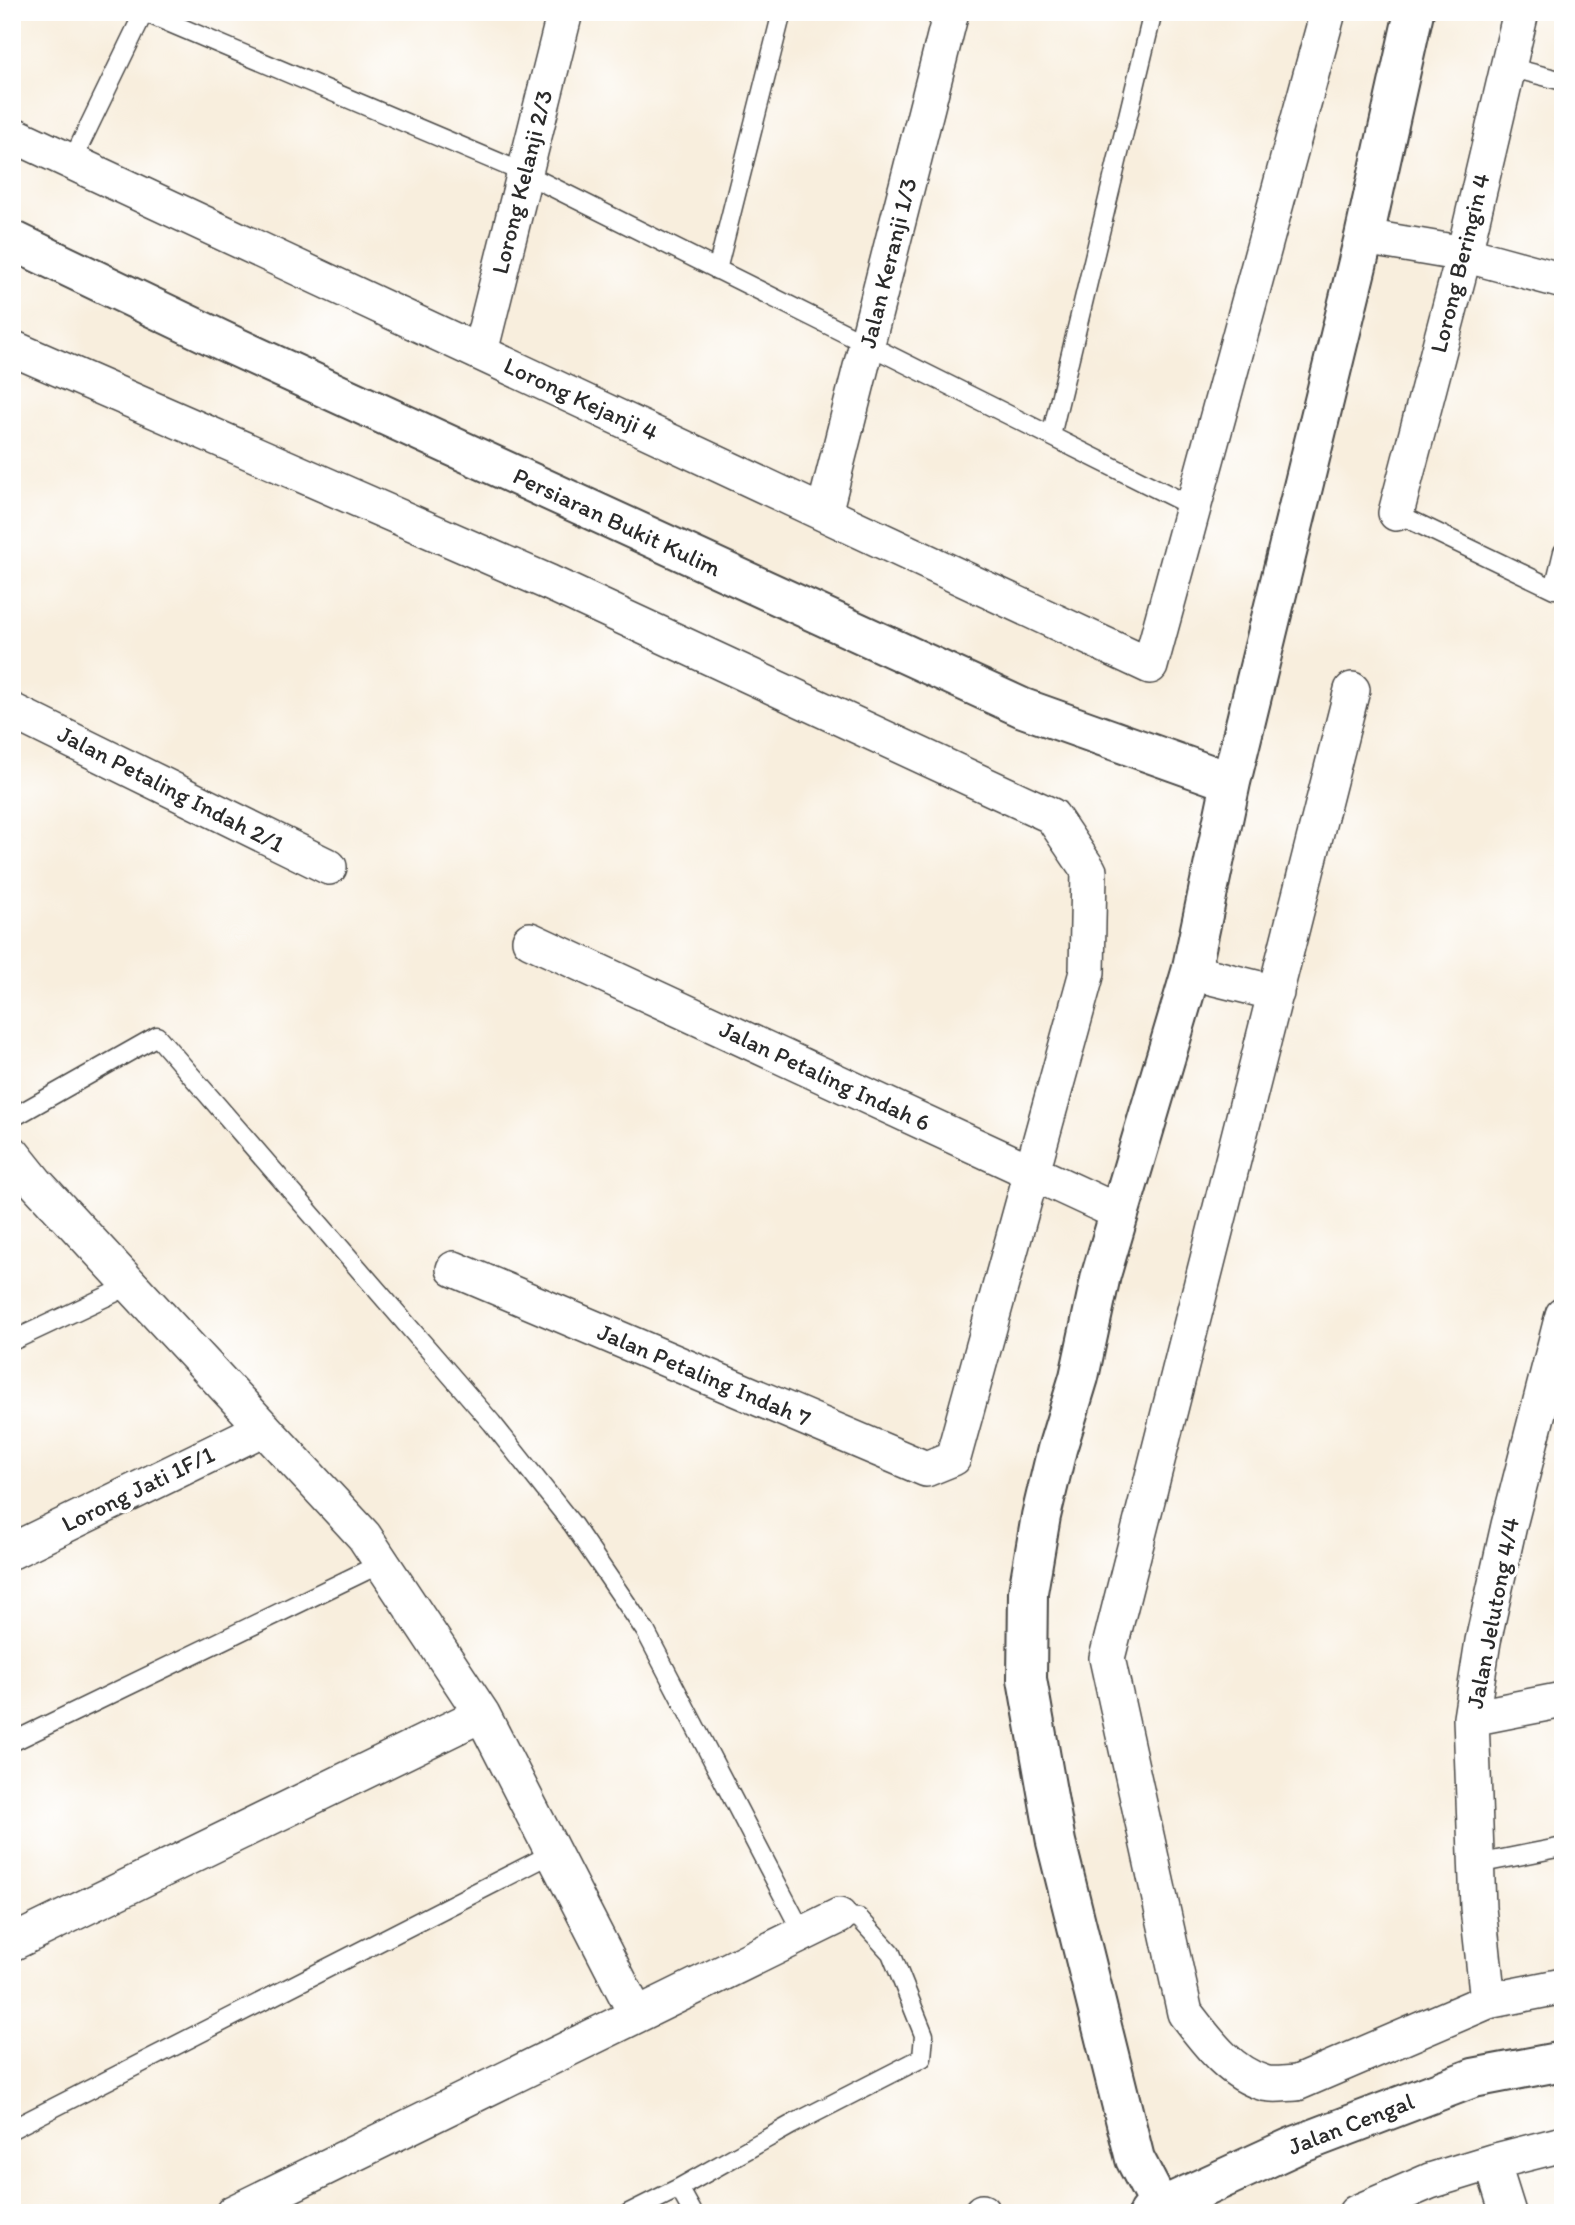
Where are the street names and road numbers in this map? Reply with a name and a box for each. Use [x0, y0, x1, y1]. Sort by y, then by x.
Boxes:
street label: Lorong Kelanji 2/3 [485, 87, 558, 277]
street label: Lorong Beringin 4 [1423, 170, 1496, 356]
street label: Jalan Keranji 1/3 [852, 175, 923, 351]
street label: Lorong Kejanji 4 [500, 350, 663, 447]
street label: Persiaran Bukit Kulim [509, 461, 726, 582]
street label: Jalan Petaling Indah 2/1 [53, 719, 289, 858]
street label: Jalan Petaling Indah 6 [715, 1014, 935, 1137]
street label: Jalan Petaling Indah 7 [593, 1317, 815, 1433]
street label: Lorong Jati 1F/1 [57, 1439, 219, 1538]
street label: Jalan Jelutong 4/4 [1460, 1515, 1525, 1711]
street label: Jalan Cengal [1284, 2086, 1418, 2161]

